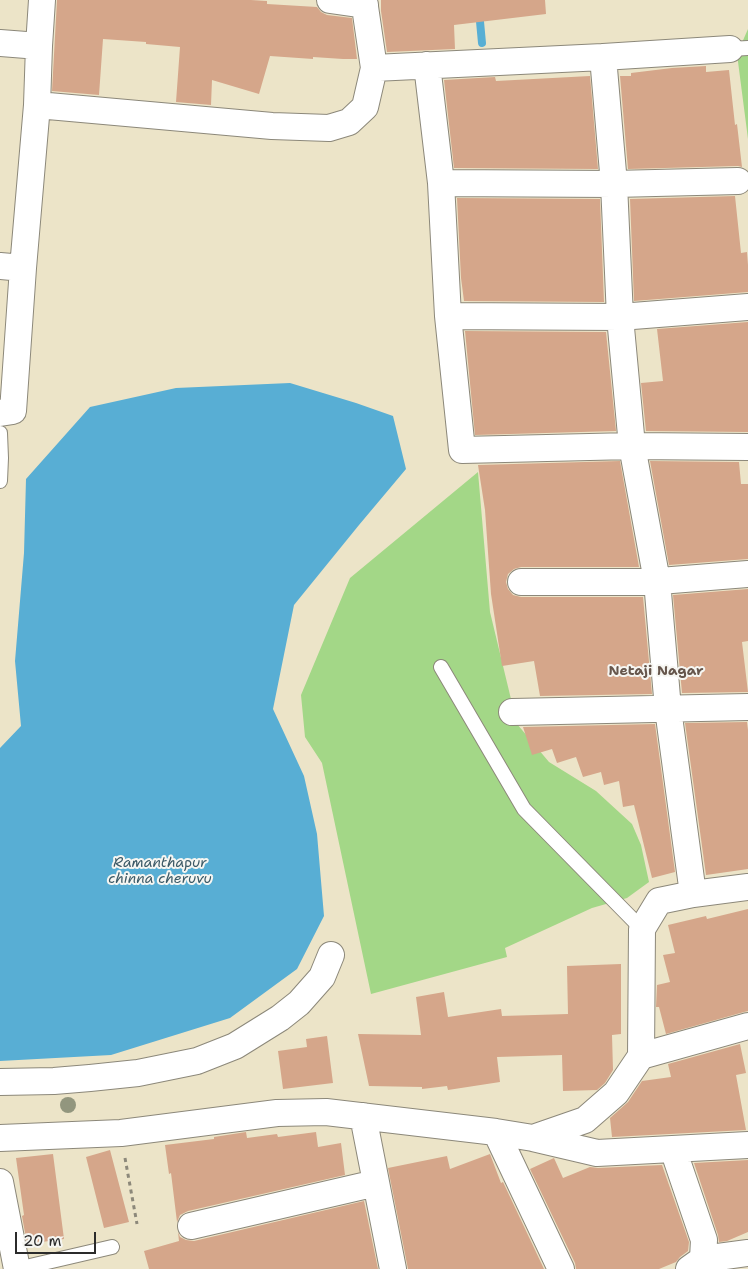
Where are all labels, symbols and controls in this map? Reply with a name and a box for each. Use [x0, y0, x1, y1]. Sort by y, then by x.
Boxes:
district label: Netaji Nagar [608, 663, 704, 679]
water label: Ramanthapur chinna cheruvu [108, 855, 212, 888]
scale bar [18, 1222, 99, 1254]
text: 20 m [23, 1231, 62, 1251]

